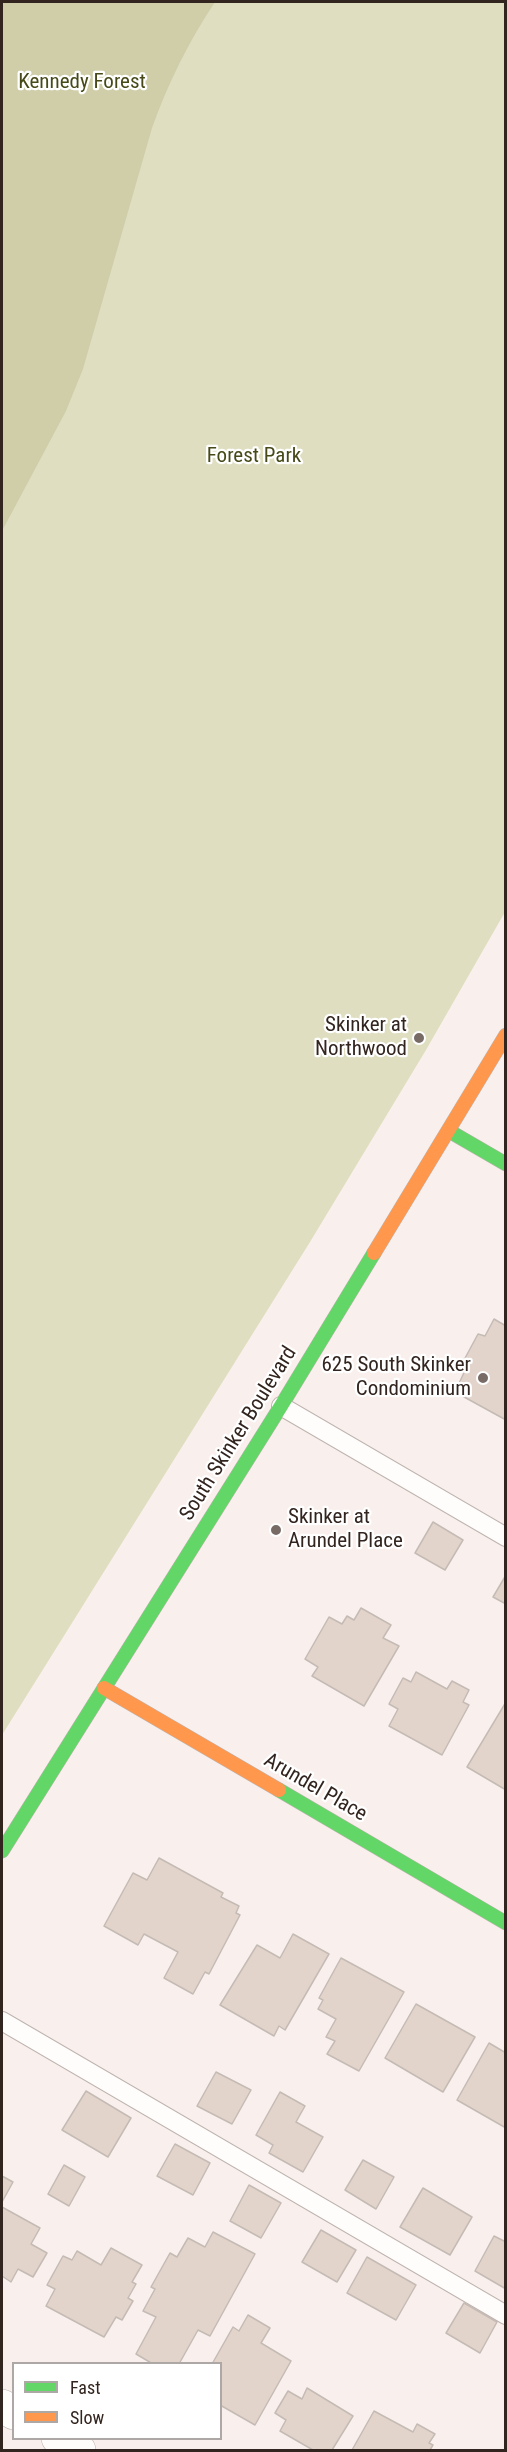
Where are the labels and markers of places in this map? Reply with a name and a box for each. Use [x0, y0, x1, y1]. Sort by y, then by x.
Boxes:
place label: Skinker at Northwood [315, 1013, 407, 1063]
marker: Skinker at Northwood [412, 1031, 426, 1045]
place label: 625 South Skinker Condominium [321, 1353, 471, 1403]
marker: 625 South Skinker Condominium [476, 1371, 490, 1385]
place label: Skinker at Arundel Place [288, 1505, 403, 1555]
marker: Skinker at Arundel Place [269, 1523, 283, 1537]

